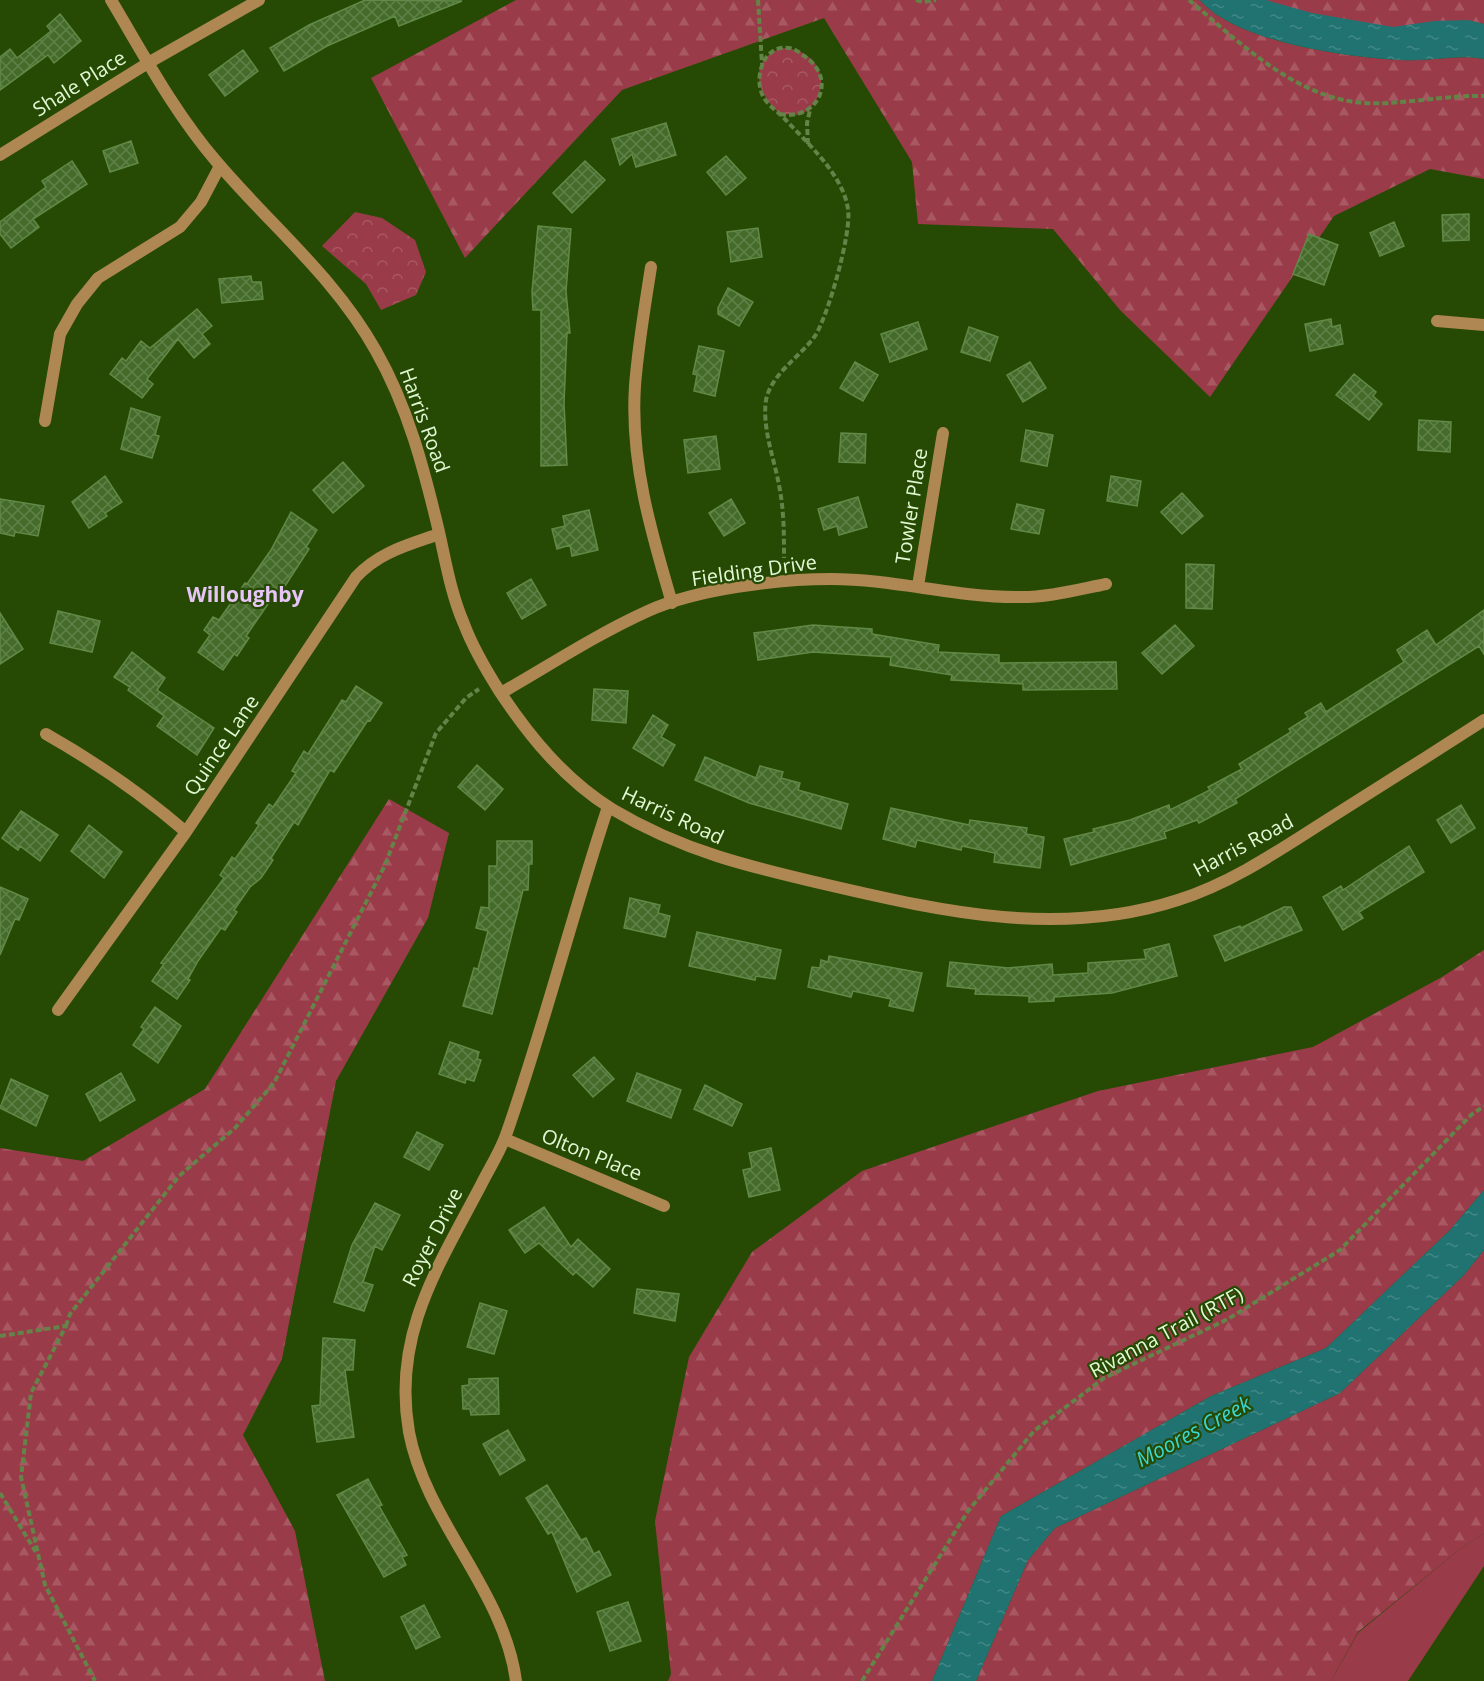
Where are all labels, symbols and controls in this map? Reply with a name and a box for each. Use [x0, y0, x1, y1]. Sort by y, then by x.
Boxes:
street label: Shale Place [27, 44, 131, 122]
street label: Harris Road [394, 364, 456, 476]
street label: Towler Place [888, 446, 934, 566]
street label: Fielding Drive [690, 548, 818, 592]
district label: Willoughby [186, 580, 304, 608]
street label: Quince Lane [177, 689, 265, 801]
street label: Harris Road [618, 780, 728, 850]
street label: Harris Road [1188, 807, 1298, 883]
street label: Olton Place [538, 1122, 646, 1186]
street label: Royer Drive [395, 1183, 469, 1291]
street label: Rivanna Trail (RTF) [1084, 1280, 1248, 1384]
water label: Moores Creek [1131, 1389, 1256, 1473]

